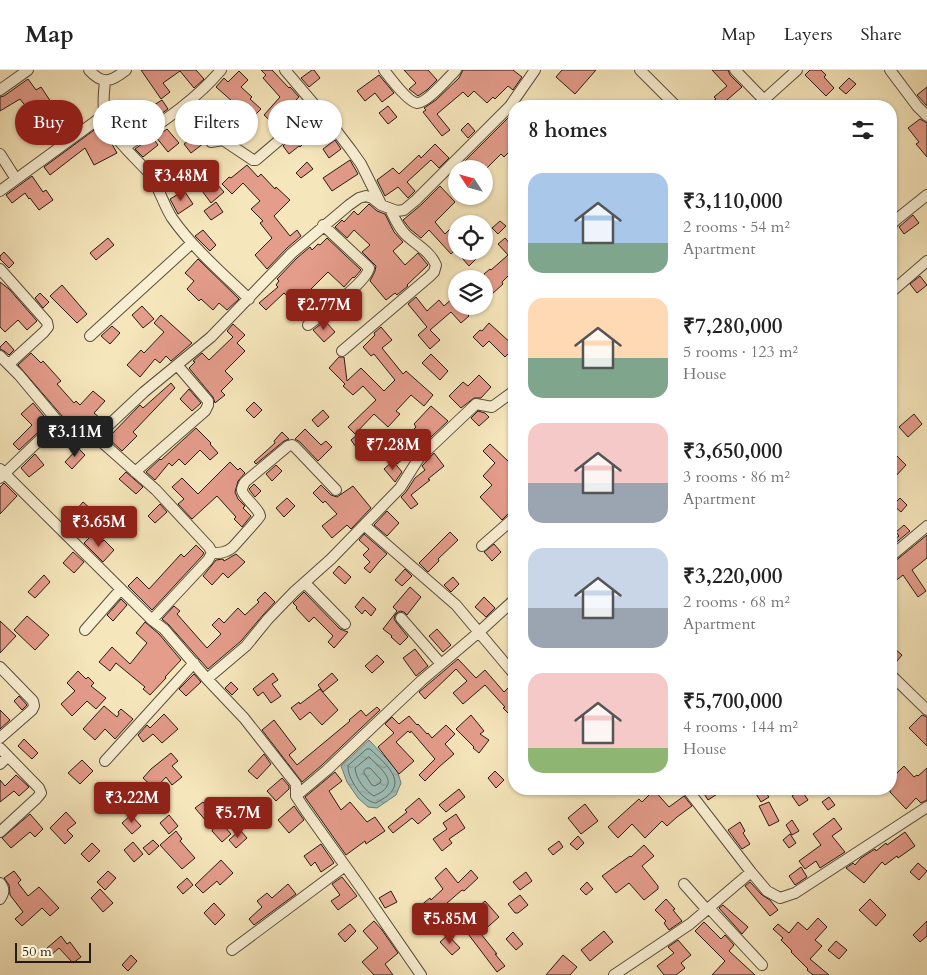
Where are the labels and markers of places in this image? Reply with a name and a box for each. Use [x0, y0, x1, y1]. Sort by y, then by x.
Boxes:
pin: ₹3.48M [140, 160, 222, 202]
pin: ₹2.77M [283, 288, 365, 331]
pin: ₹3.11M [34, 416, 116, 458]
pin: ₹7.28M [352, 428, 434, 471]
pin: ₹3.65M [58, 506, 140, 548]
pin: ₹3.22M [91, 782, 173, 824]
pin: ₹5.7M [203, 796, 273, 839]
pin: ₹5.85M [409, 902, 491, 945]

